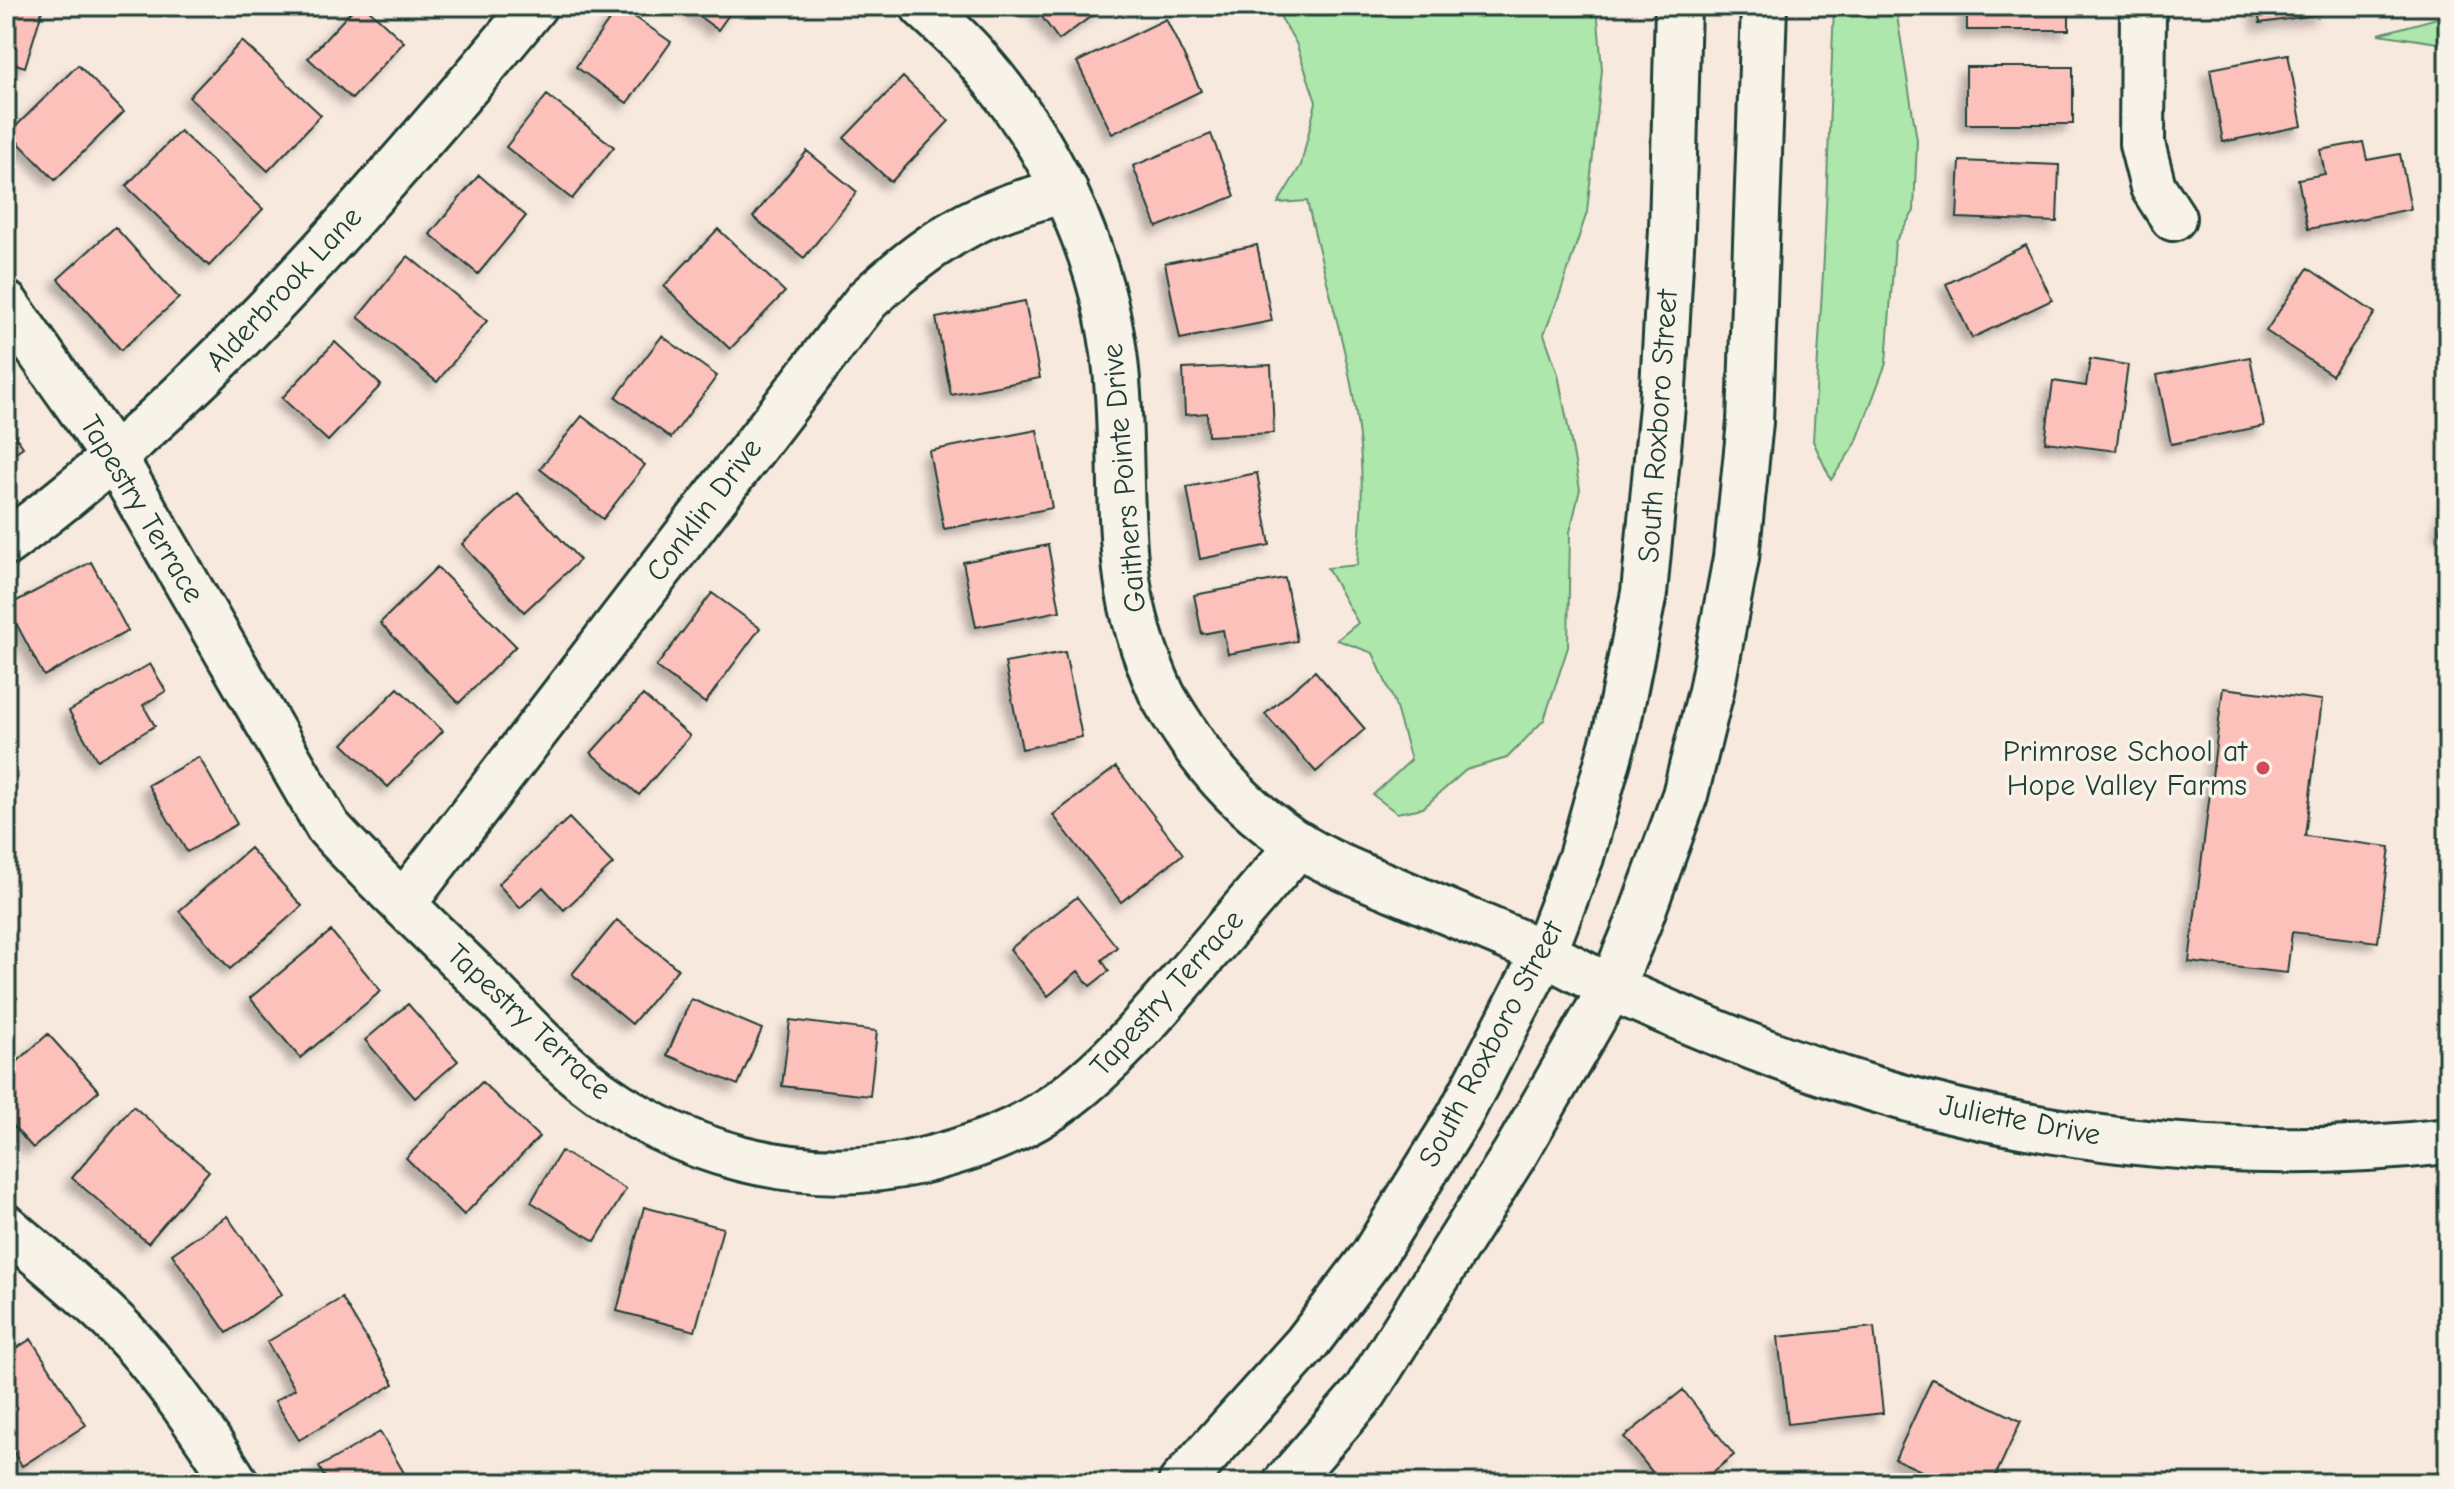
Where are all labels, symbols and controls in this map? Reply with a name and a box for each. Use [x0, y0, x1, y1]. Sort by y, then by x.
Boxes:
street label: Alderbrook Lane [199, 199, 369, 379]
street label: South Roxboro Street [1631, 287, 1685, 564]
street label: Gaithers Pointe Drive [1095, 342, 1153, 614]
street label: Tapestry Terrace [72, 409, 212, 609]
street label: Conklin Drive [639, 432, 769, 588]
place label: Primrose School at Hope Valley Farms [2003, 734, 2248, 803]
marker: Primrose School at Hope Valley Farms [2254, 759, 2272, 777]
street label: Tapestry Terrace [1083, 902, 1251, 1084]
street label: South Roxboro Street [1411, 914, 1571, 1173]
street label: Tapestry Terrace [439, 937, 619, 1107]
street label: Juliette Drive [1936, 1087, 2104, 1153]

